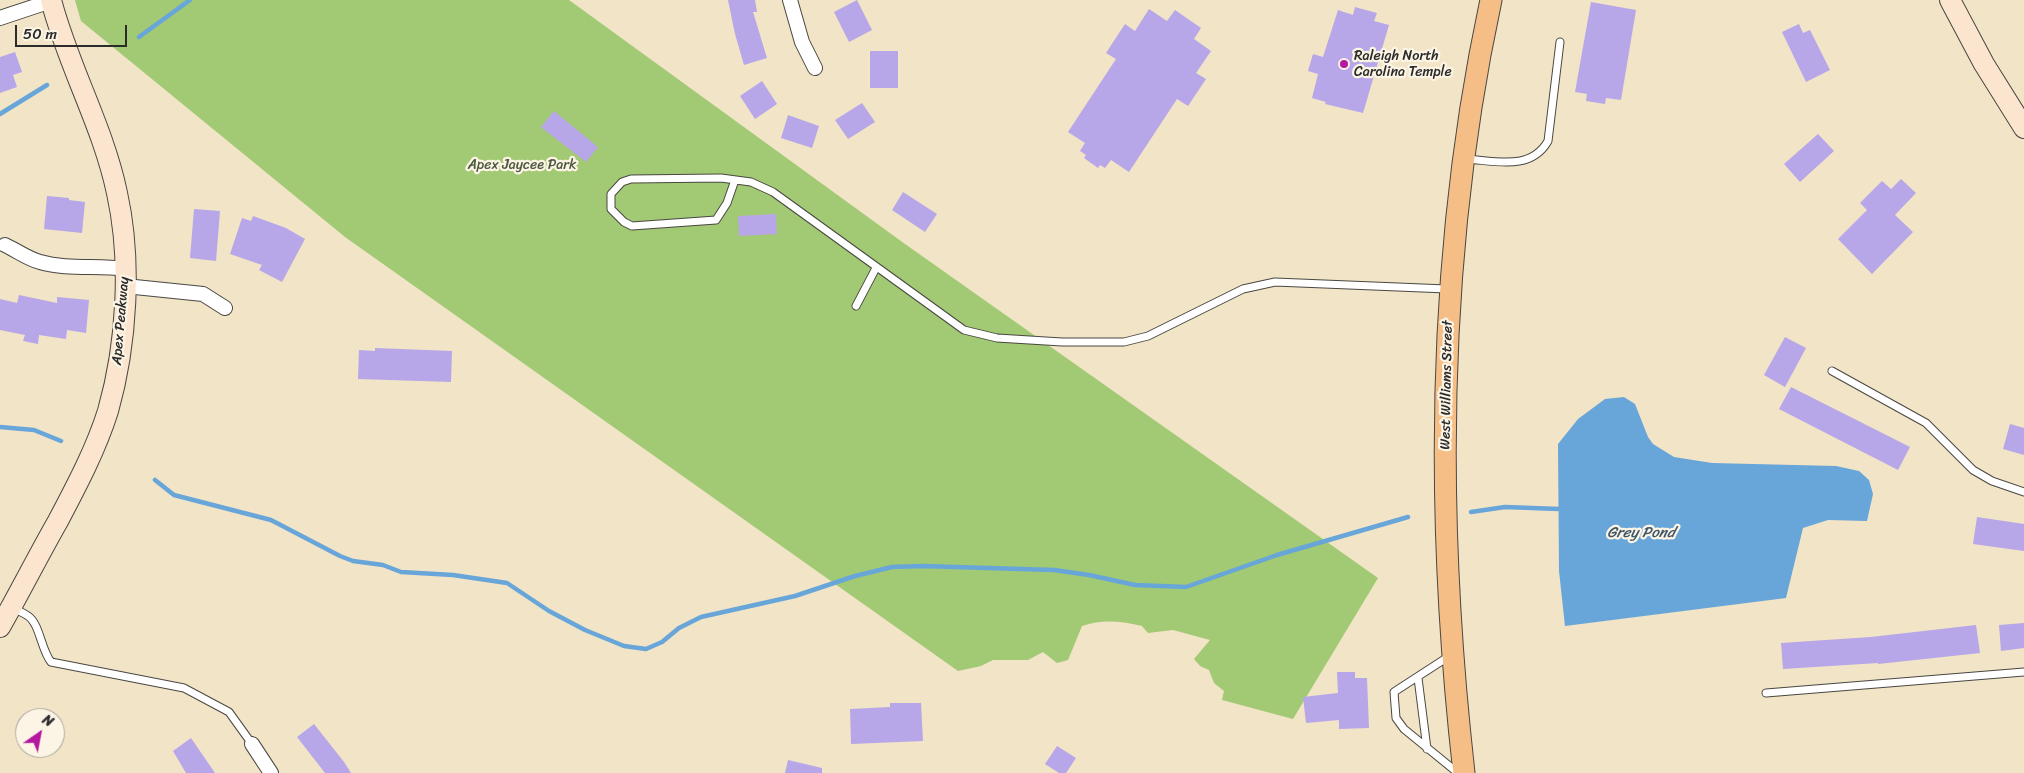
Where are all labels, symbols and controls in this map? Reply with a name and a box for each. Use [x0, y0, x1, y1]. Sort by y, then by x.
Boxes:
scale bar [18, 15, 130, 47]
text: 50 m [23, 21, 57, 47]
place label: Raleigh North Carolina Temple [1354, 48, 1452, 80]
marker: Raleigh North Carolina Temple [1338, 58, 1350, 70]
park label: Apex Jaycee Park [468, 157, 576, 173]
street label: Apex Peakway [109, 276, 133, 366]
street label: West Williams Street [1437, 320, 1457, 450]
water label: Grey Pond [1607, 524, 1675, 542]
north arrow [15, 708, 65, 758]
text: N [37, 708, 59, 734]

